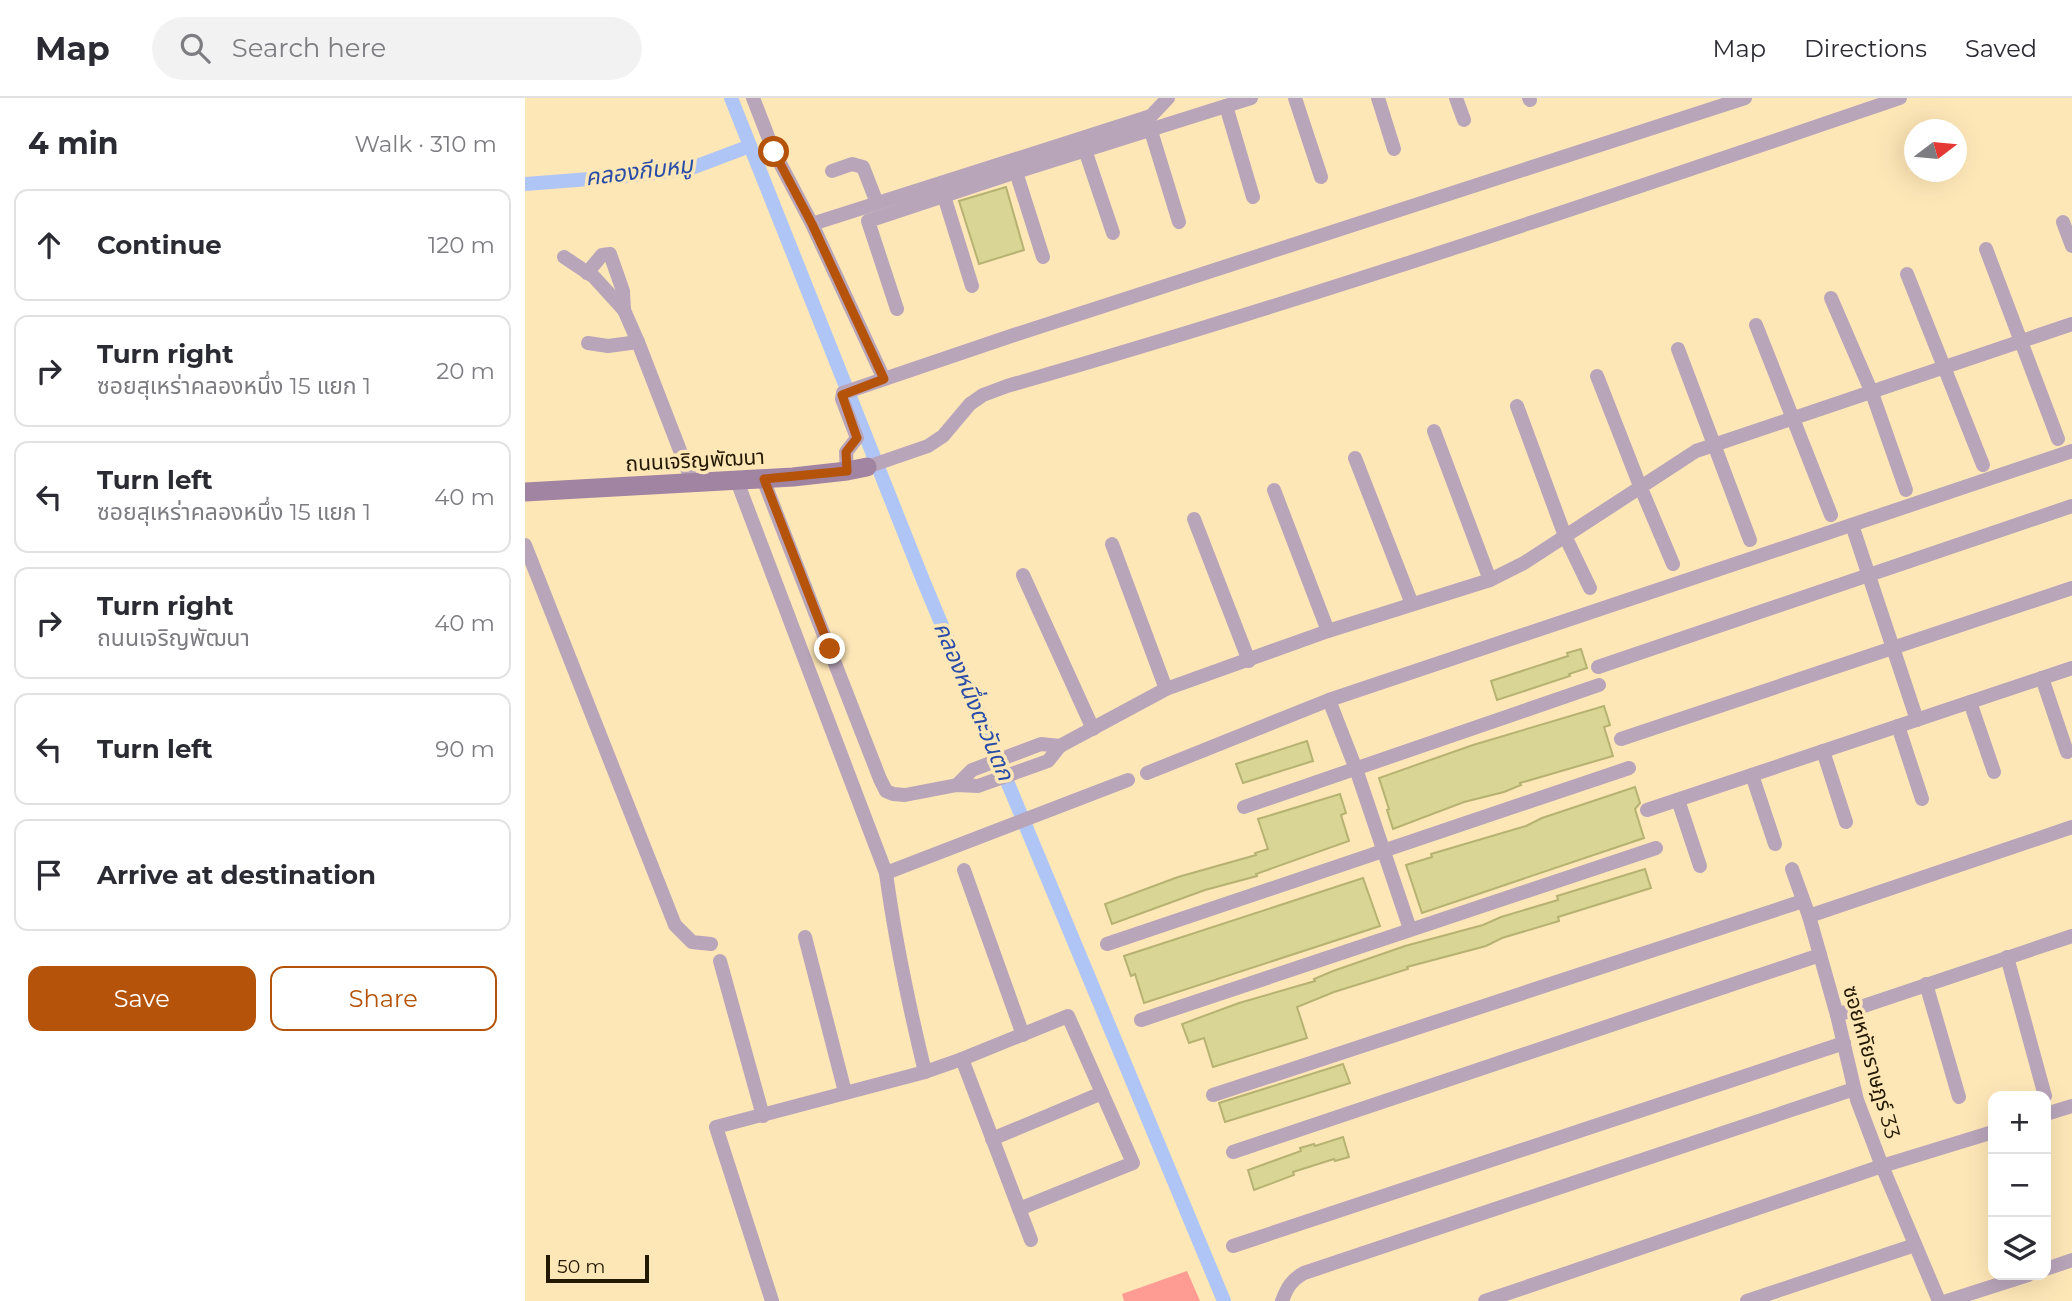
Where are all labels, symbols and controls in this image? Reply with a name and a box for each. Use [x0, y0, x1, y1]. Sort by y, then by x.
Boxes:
search box [152, 17, 642, 80]
text: Map [35, 28, 110, 68]
icon: search [176, 29, 214, 67]
text: Search here [232, 32, 386, 64]
text: Map [1713, 34, 1766, 63]
text: Directions [1804, 34, 1927, 63]
text: Saved [1965, 34, 2037, 63]
north arrow [1904, 119, 1967, 182]
text: 4 min [28, 125, 118, 162]
text: Walk · 310 m [354, 130, 497, 158]
route start [758, 136, 789, 167]
water label: คลองกีบหมู [584, 150, 696, 192]
icon: ahead [30, 226, 68, 264]
text: Continue [97, 229, 222, 261]
text: 120 m [428, 231, 495, 259]
text: Turn right [97, 338, 233, 370]
icon: right [30, 352, 68, 390]
text: 20 m [436, 357, 495, 385]
text: ซอยสุเหร่าคลองหนึ่ง 15 แยก 1 [97, 372, 371, 400]
street label: ถนนเจริญพัฒนา [625, 444, 765, 476]
text: Turn left [97, 464, 213, 496]
icon: left [30, 478, 68, 516]
text: 40 m [434, 483, 495, 511]
text: ซอยสุเหร่าคลองหนึ่ง 15 แยก 1 [97, 498, 371, 526]
text: Turn right [97, 590, 233, 622]
icon: right [30, 604, 68, 642]
text: 40 m [434, 609, 495, 637]
water label: คลองหนึ่งตะวันตก [928, 617, 1022, 785]
text: ถนนเจริญพัฒนา [97, 624, 250, 652]
route end [814, 633, 845, 664]
icon: left [30, 730, 68, 768]
text: Turn left [97, 733, 213, 765]
text: 90 m [435, 735, 495, 763]
icon: arrive [30, 856, 68, 894]
text: Arrive at destination [97, 859, 376, 891]
button: Save [28, 966, 256, 1031]
button: Share [270, 966, 497, 1031]
street label: ซอยหทัยราษฎร์ 33 [1838, 983, 1906, 1141]
map controls [1988, 1091, 2051, 1280]
button: + [1988, 1091, 2051, 1154]
button: − [1988, 1154, 2051, 1217]
button: layers [1988, 1217, 2051, 1280]
scale bar [546, 1252, 649, 1284]
text: 50 m [557, 1255, 605, 1278]

